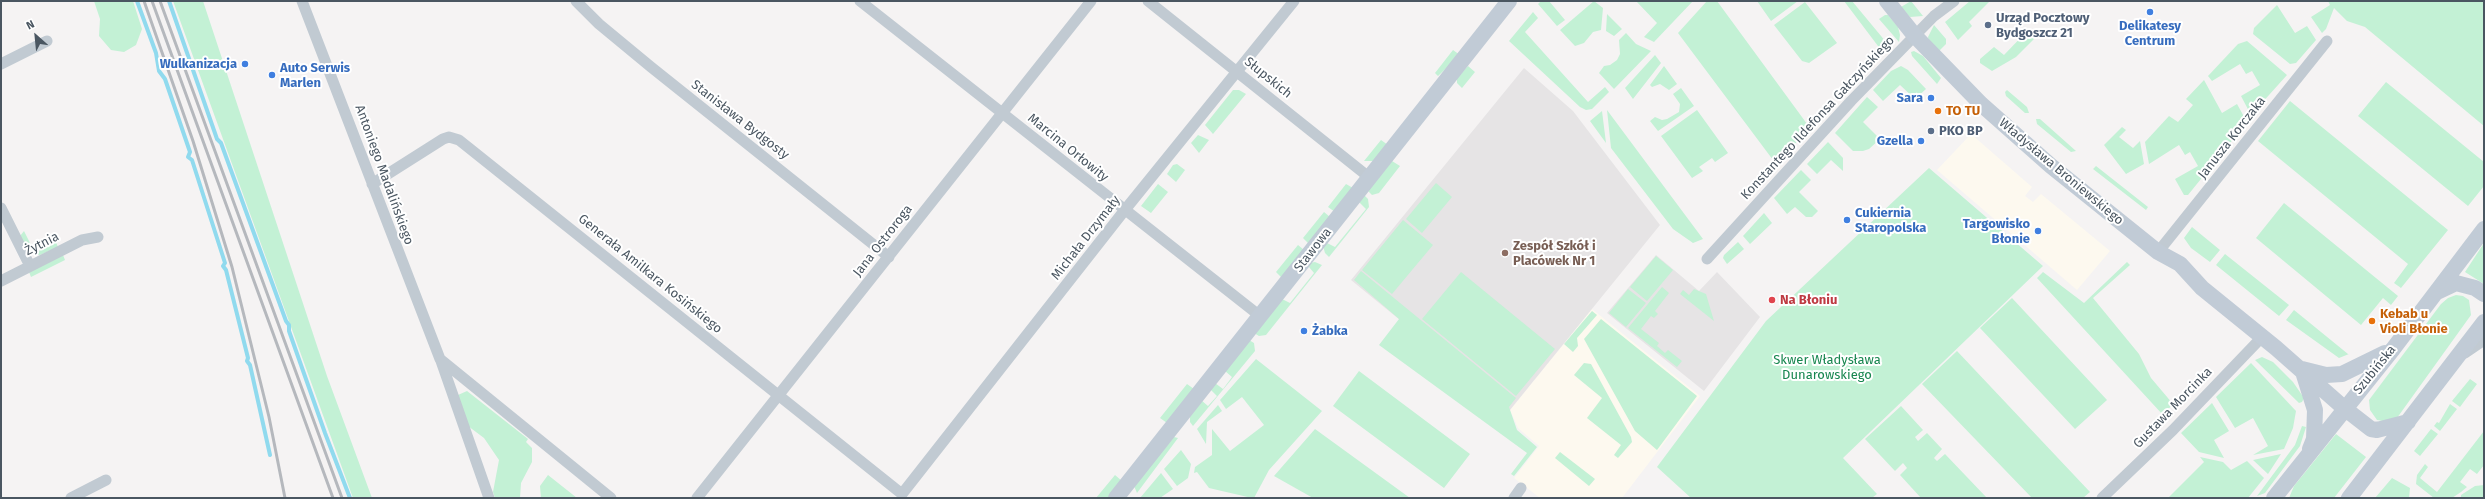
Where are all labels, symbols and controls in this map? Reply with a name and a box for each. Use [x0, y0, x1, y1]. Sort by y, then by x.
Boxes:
marker: Delikatesy Centrum [2145, 7, 2155, 17]
place label: Urząd Pocztowy Bydgoszcz 21 [1996, 10, 2089, 41]
north arrow [16, 16, 56, 56]
text: N [24, 17, 37, 32]
place label: Delikatesy Centrum [2119, 18, 2181, 49]
marker: Urząd Pocztowy Bydgoszcz 21 [1983, 20, 1993, 30]
street label: Konstantego Ildefonsa Gałczyńskiego [1738, 33, 1898, 203]
street label: Słupskich [1241, 54, 1295, 102]
place label: Wulkanizacja [160, 56, 237, 72]
marker: Wulkanizacja [240, 59, 250, 69]
place label: Auto Serwis Marlen [280, 60, 350, 91]
marker: Auto Serwis Marlen [267, 70, 277, 80]
street label: Stanisława Bydgosty [688, 77, 792, 163]
place label: Sara [1897, 90, 1923, 106]
marker: Sara [1926, 93, 1936, 103]
street label: Janusza Korczaka [2195, 94, 2269, 182]
street label: Antoniego Madalińskiego [351, 103, 417, 247]
place label: TO TU [1946, 103, 1980, 119]
marker: TO TU [1933, 106, 1943, 116]
street label: Marcina Orłowity [1024, 111, 1112, 185]
street label: Władysława Broniewskiego [1996, 115, 2126, 229]
place label: PKO BP [1939, 123, 1983, 139]
marker: PKO BP [1926, 126, 1936, 136]
place label: Gzella [1877, 133, 1913, 149]
marker: Gzella [1916, 136, 1926, 146]
street label: Michała Drzymały [1048, 193, 1124, 283]
street label: Jana Ostroroga [850, 202, 916, 280]
place label: Cukiernia Staropolska [1855, 205, 1926, 236]
street label: Generała Amilkara Kosińskiego [575, 211, 725, 337]
marker: Cukiernia Staropolska [1842, 215, 1852, 225]
place label: Targowisko Błonie [1963, 216, 2030, 247]
street label: Stawowa [1291, 225, 1335, 275]
marker: Targowisko Błonie [2033, 226, 2043, 236]
street label: Żytnia [22, 229, 62, 259]
place label: Zespół Szkół i Placówek Nr 1 [1513, 238, 1596, 269]
marker: Zespół Szkół i Placówek Nr 1 [1500, 248, 1510, 258]
place label: Na Błoniu [1780, 292, 1837, 308]
marker: Na Błoniu [1767, 295, 1777, 305]
place label: Kebab u Violi Błonie [2380, 306, 2448, 337]
marker: Kebab u Violi Błonie [2367, 316, 2377, 326]
place label: Żabka [1312, 323, 1348, 339]
marker: Żabka [1299, 326, 1309, 336]
street label: Szubińska [2350, 342, 2400, 398]
park label: Skwer Władysława Dunarowskiego [1773, 352, 1881, 383]
street label: Gustawa Morcinka [2130, 364, 2216, 452]

